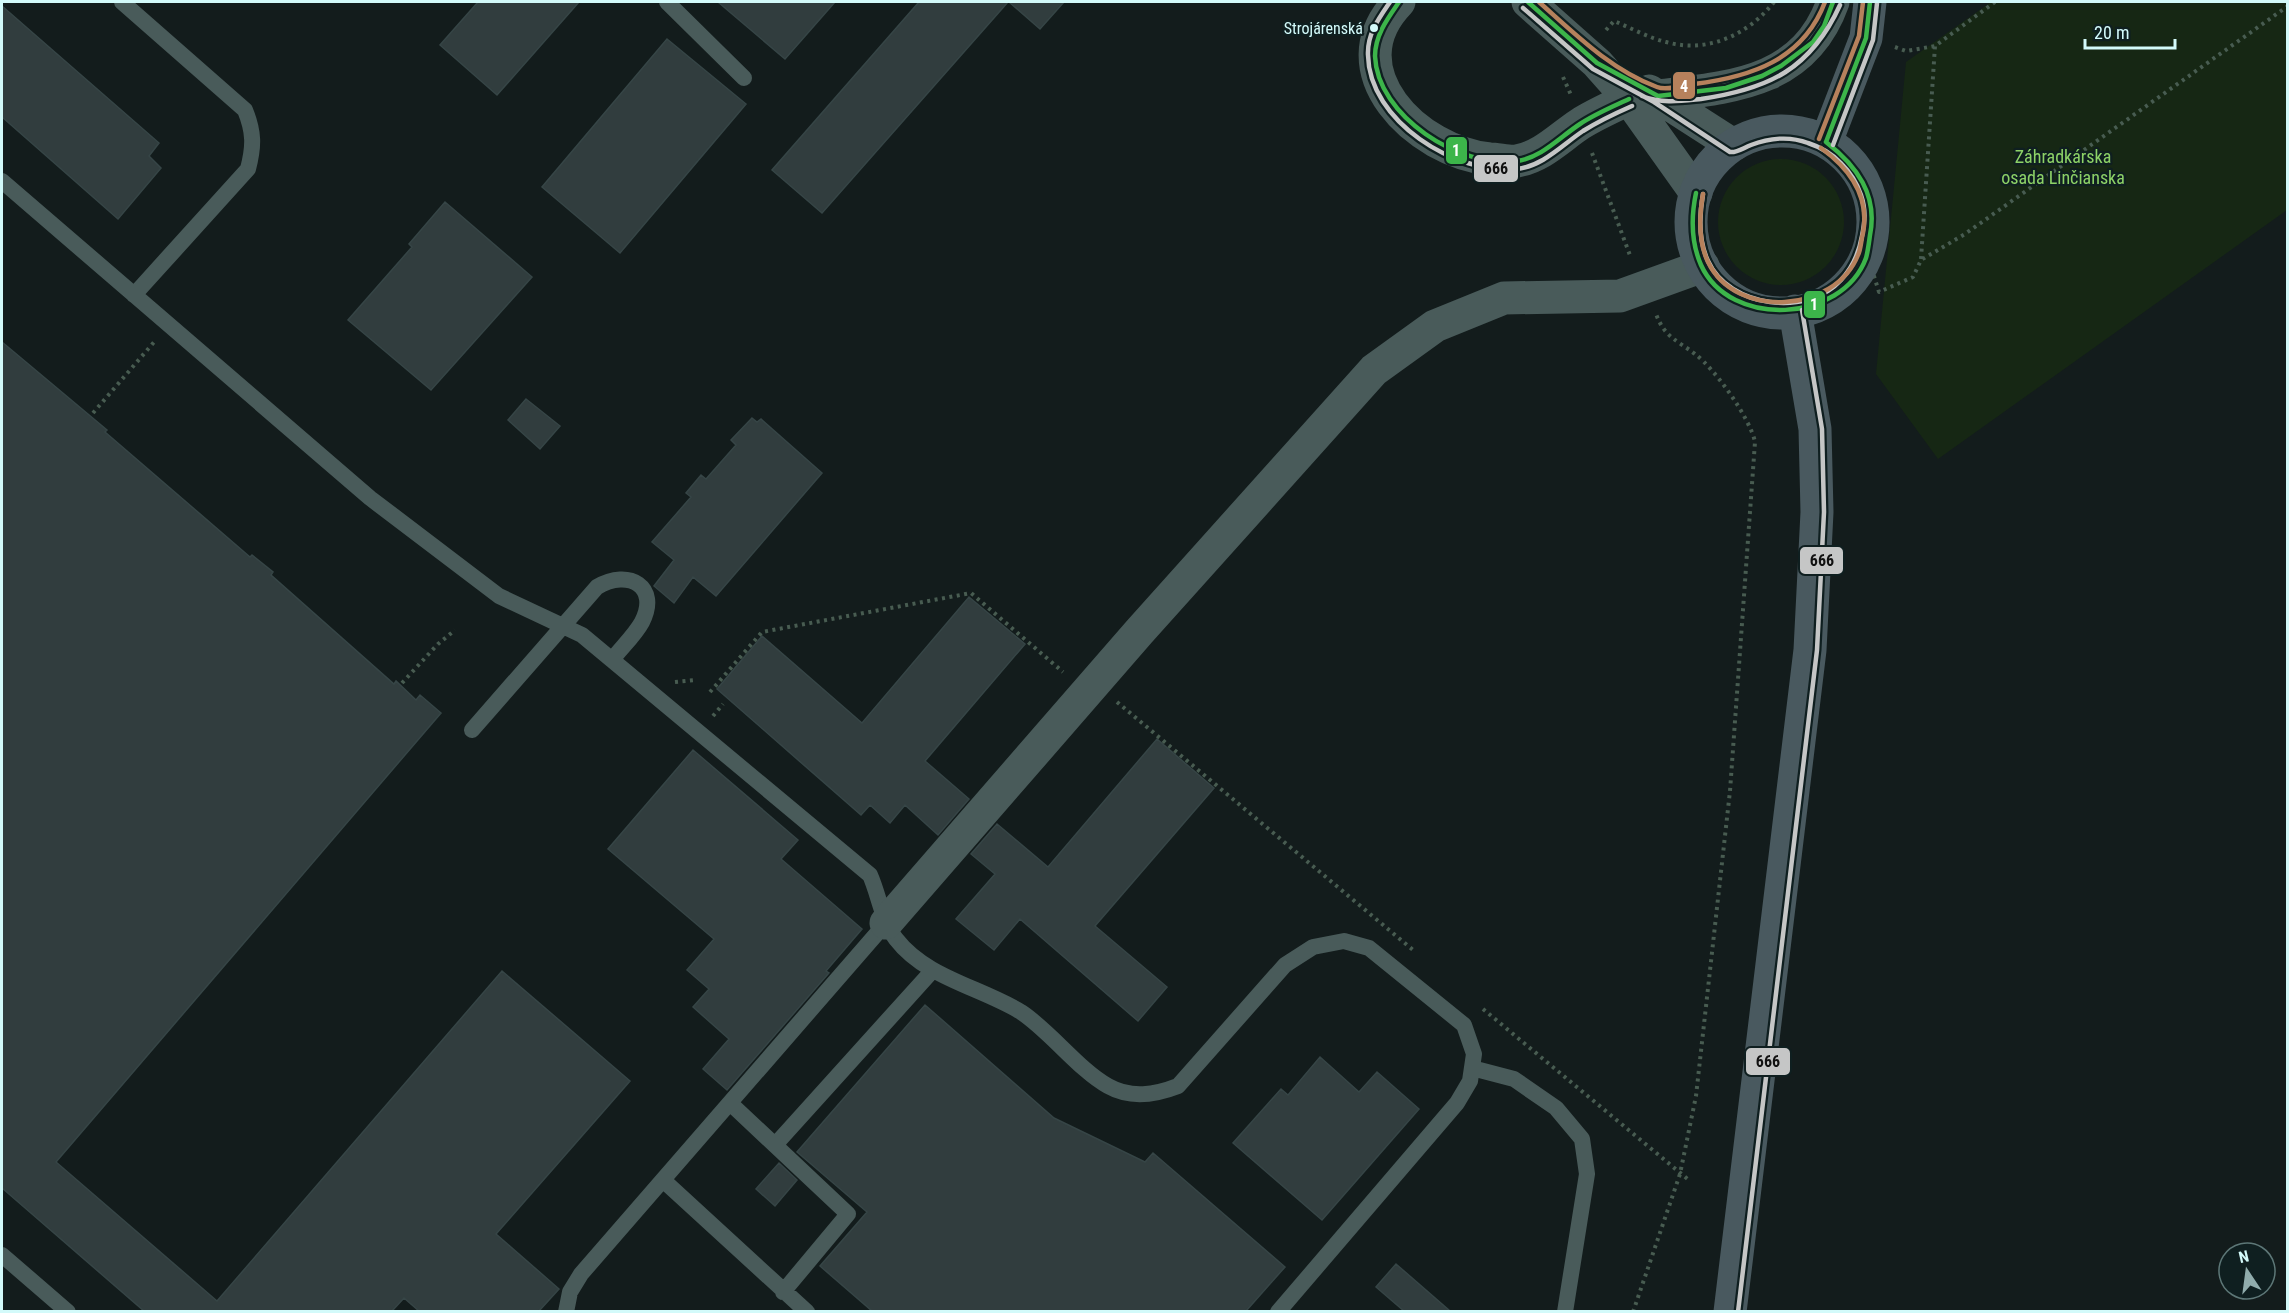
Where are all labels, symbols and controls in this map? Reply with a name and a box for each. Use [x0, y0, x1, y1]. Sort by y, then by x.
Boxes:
scale bar [2085, 12, 2175, 50]
place label: Strojárenská [1284, 19, 1363, 38]
marker: Strojárenská [1368, 22, 1380, 34]
text: 20 m [2094, 22, 2129, 43]
line badge: 4 [1672, 71, 1696, 100]
text: 4 [1680, 77, 1688, 96]
line badge: 1 [1445, 136, 1468, 165]
text: 1 [1452, 141, 1460, 160]
park label: Záhradkárska osada Linčianska [2001, 146, 2125, 188]
line badge: 666 [1473, 154, 1519, 183]
text: 666 [1484, 159, 1508, 178]
line badge: 1 [1803, 290, 1826, 319]
text: 1 [1810, 295, 1818, 314]
line badge: 666 [1799, 546, 1844, 575]
text: 666 [1810, 551, 1834, 570]
line badge: 666 [1745, 1047, 1791, 1076]
text: 666 [1756, 1052, 1780, 1071]
north arrow [2217, 1241, 2277, 1301]
text: N [2237, 1247, 2251, 1267]

